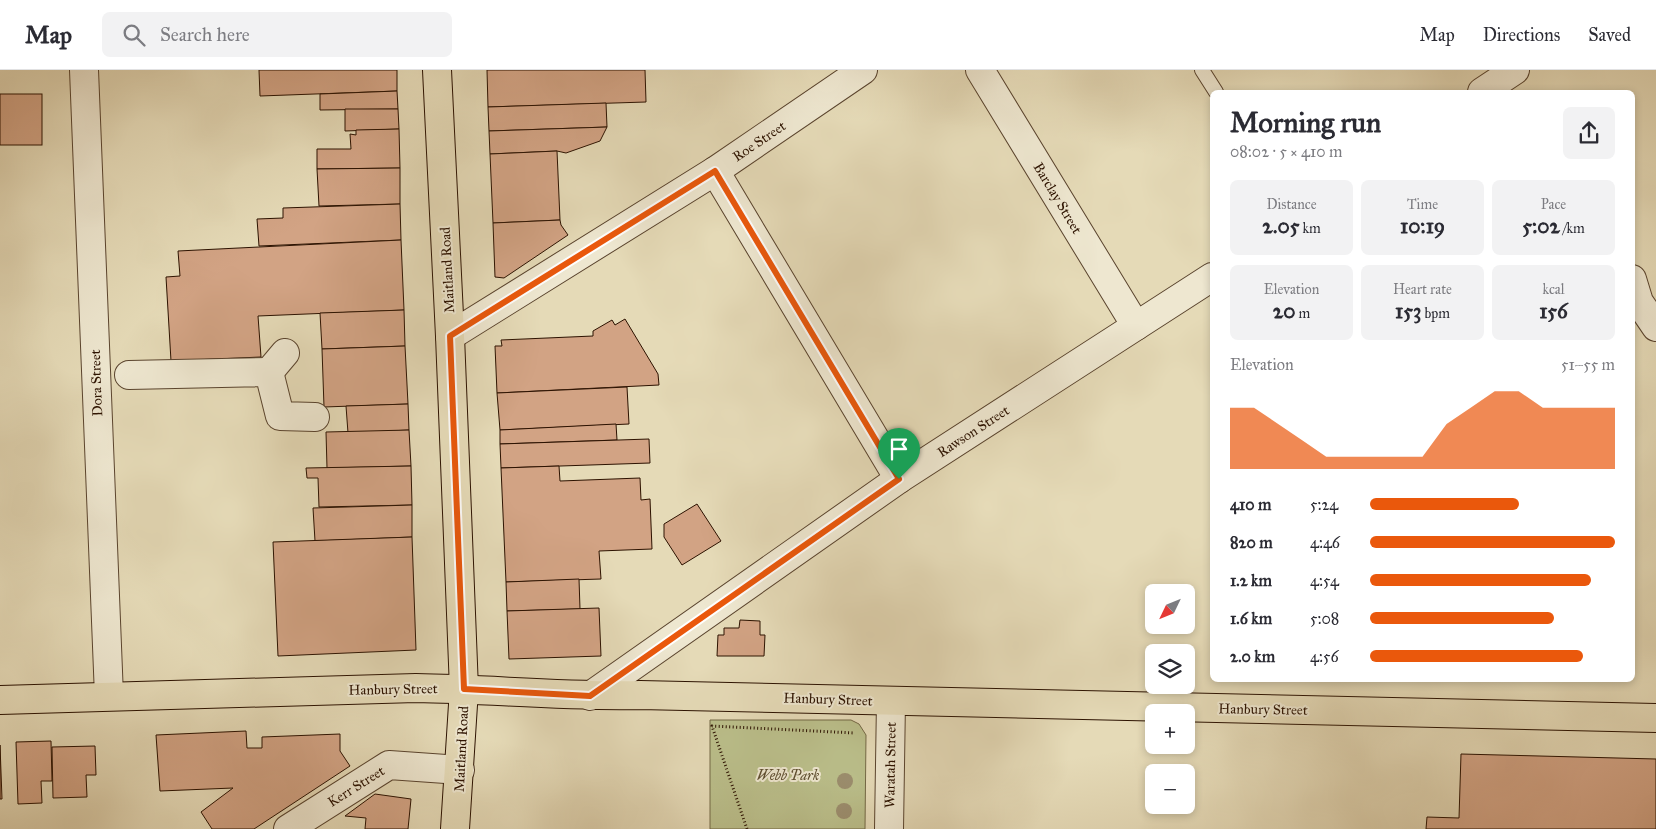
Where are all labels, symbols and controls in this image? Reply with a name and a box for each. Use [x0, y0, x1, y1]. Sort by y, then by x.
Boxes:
search box [102, 12, 452, 57]
text: Map [25, 20, 72, 50]
icon: search [120, 21, 148, 49]
text: Search here [160, 23, 250, 46]
text: Map [1419, 24, 1455, 46]
text: Directions [1483, 24, 1560, 46]
text: Saved [1588, 24, 1631, 46]
text: Morning run [1230, 105, 1381, 140]
button: share [1563, 107, 1615, 159]
street label: Roe Street [729, 117, 789, 165]
text: 08:02 · 5 × 410 m [1230, 142, 1342, 161]
street label: Barclay Street [1030, 160, 1086, 237]
text: Distance [1266, 196, 1317, 213]
text: Time [1407, 196, 1438, 213]
text: Pace [1541, 196, 1566, 213]
text: 2.05 [1262, 213, 1299, 239]
text: 10:19 [1400, 213, 1445, 239]
text: 5:02 [1522, 213, 1560, 239]
text: km [1299, 220, 1321, 237]
text: /km [1560, 220, 1585, 237]
street label: Maitland Road [437, 226, 458, 313]
text: Elevation [1264, 281, 1319, 298]
text: Heart rate [1393, 281, 1452, 298]
text: kcal [1542, 281, 1565, 298]
text: 20 [1273, 298, 1295, 324]
text: 153 [1395, 298, 1421, 324]
text: 156 [1539, 298, 1568, 324]
text: m [1295, 305, 1310, 322]
text: bpm [1421, 305, 1450, 322]
street label: Dora Street [87, 349, 106, 417]
text: Elevation [1230, 355, 1294, 374]
text: 51–55 m [1561, 355, 1615, 374]
street label: Rawson Street [934, 402, 1013, 461]
pin [878, 428, 920, 479]
icon: arrive [885, 435, 913, 463]
text: 410 m [1230, 495, 1271, 514]
text: 5:24 [1310, 495, 1338, 514]
text: 820 m [1230, 533, 1273, 552]
text: 4:46 [1310, 533, 1340, 552]
text: 1.2 km [1230, 571, 1272, 590]
text: 4:54 [1310, 571, 1339, 590]
north arrow [1145, 584, 1195, 634]
map controls [1145, 584, 1195, 814]
text: 1.6 km [1230, 609, 1272, 628]
text: 5:08 [1310, 609, 1339, 628]
button: layers [1145, 644, 1195, 694]
text: 2.0 km [1230, 647, 1275, 666]
text: 4:56 [1310, 647, 1339, 666]
street label: Hanbury Street [348, 680, 438, 699]
street label: Hanbury Street [783, 689, 873, 710]
street label: Hanbury Street [1218, 700, 1308, 719]
button: + [1145, 704, 1195, 754]
street label: Maitland Road [451, 706, 472, 793]
street label: Waratah Street [881, 722, 900, 808]
street label: Kerr Street [325, 762, 388, 811]
button: − [1145, 764, 1195, 814]
park label: Webb Park [757, 767, 820, 784]

